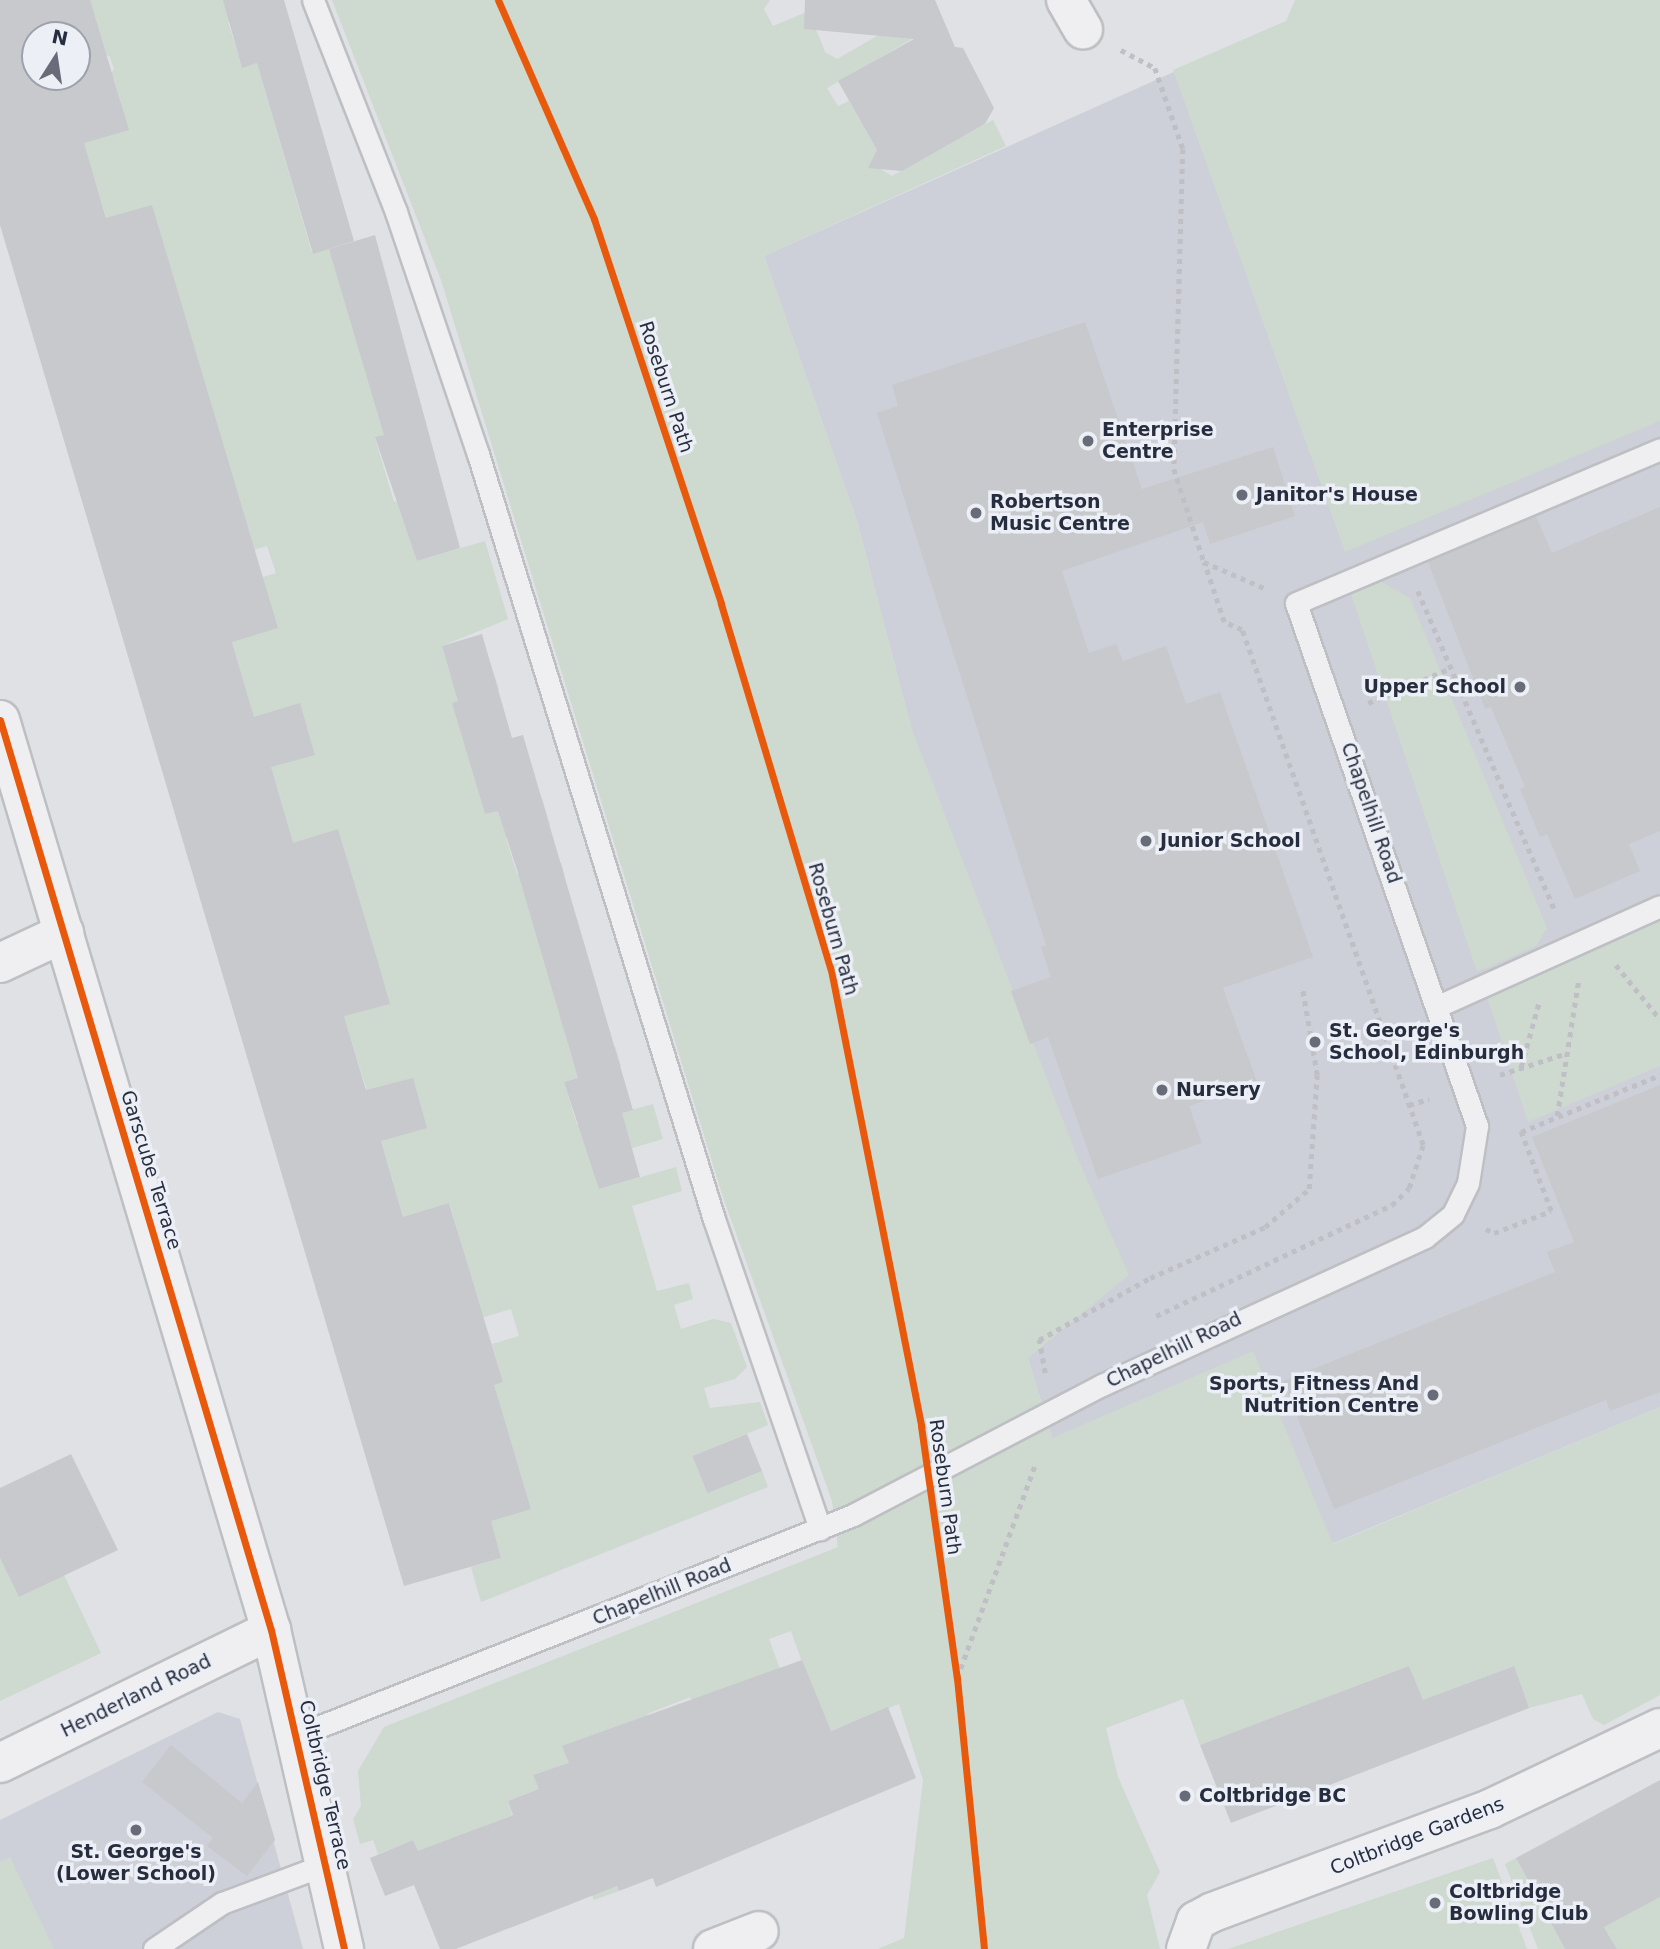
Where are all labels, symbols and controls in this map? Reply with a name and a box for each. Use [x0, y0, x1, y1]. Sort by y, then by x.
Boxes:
north arrow [21, 21, 91, 91]
text: N [50, 25, 70, 50]
street label: Roseburn Path [634, 318, 698, 456]
place label: Enterprise Centre [1102, 419, 1214, 463]
marker: Enterprise Centre [1080, 433, 1096, 449]
place label: Janitor's House [1256, 484, 1418, 506]
marker: Janitor's House [1234, 487, 1250, 503]
place label: Robertson Music Centre [990, 491, 1130, 535]
marker: Robertson Music Centre [968, 505, 984, 521]
place label: Upper School [1363, 676, 1506, 698]
marker: Upper School [1512, 679, 1528, 695]
street label: Chapelhill Road [1336, 740, 1406, 886]
place label: Junior School [1160, 830, 1301, 852]
marker: Junior School [1138, 833, 1154, 849]
street label: Roseburn Path [803, 860, 863, 998]
place label: St. George's School, Edinburgh [1329, 1020, 1524, 1064]
marker: St. George's School, Edinburgh [1307, 1034, 1323, 1050]
place label: Nursery [1176, 1079, 1261, 1101]
marker: Nursery [1154, 1082, 1170, 1098]
street label: Garscube Terrace [116, 1088, 186, 1252]
street label: Chapelhill Road [1103, 1307, 1245, 1393]
place label: Sports, Fitness And Nutrition Centre [1209, 1373, 1419, 1417]
marker: Sports, Fitness And Nutrition Centre [1425, 1387, 1441, 1403]
street label: Roseburn Path [924, 1418, 966, 1556]
street label: Chapelhill Road [589, 1554, 735, 1630]
street label: Henderland Road [57, 1650, 215, 1742]
street label: Coltbridge Terrace [294, 1698, 356, 1872]
place label: Coltbridge BC [1199, 1785, 1346, 1807]
marker: Coltbridge BC [1177, 1788, 1193, 1804]
street label: Coltbridge Gardens [1327, 1792, 1507, 1880]
marker: St. George's (Lower School) [128, 1822, 144, 1838]
place label: St. George's (Lower School) [56, 1841, 216, 1885]
place label: Coltbridge Bowling Club [1449, 1881, 1588, 1925]
marker: Coltbridge Bowling Club [1427, 1895, 1443, 1911]

